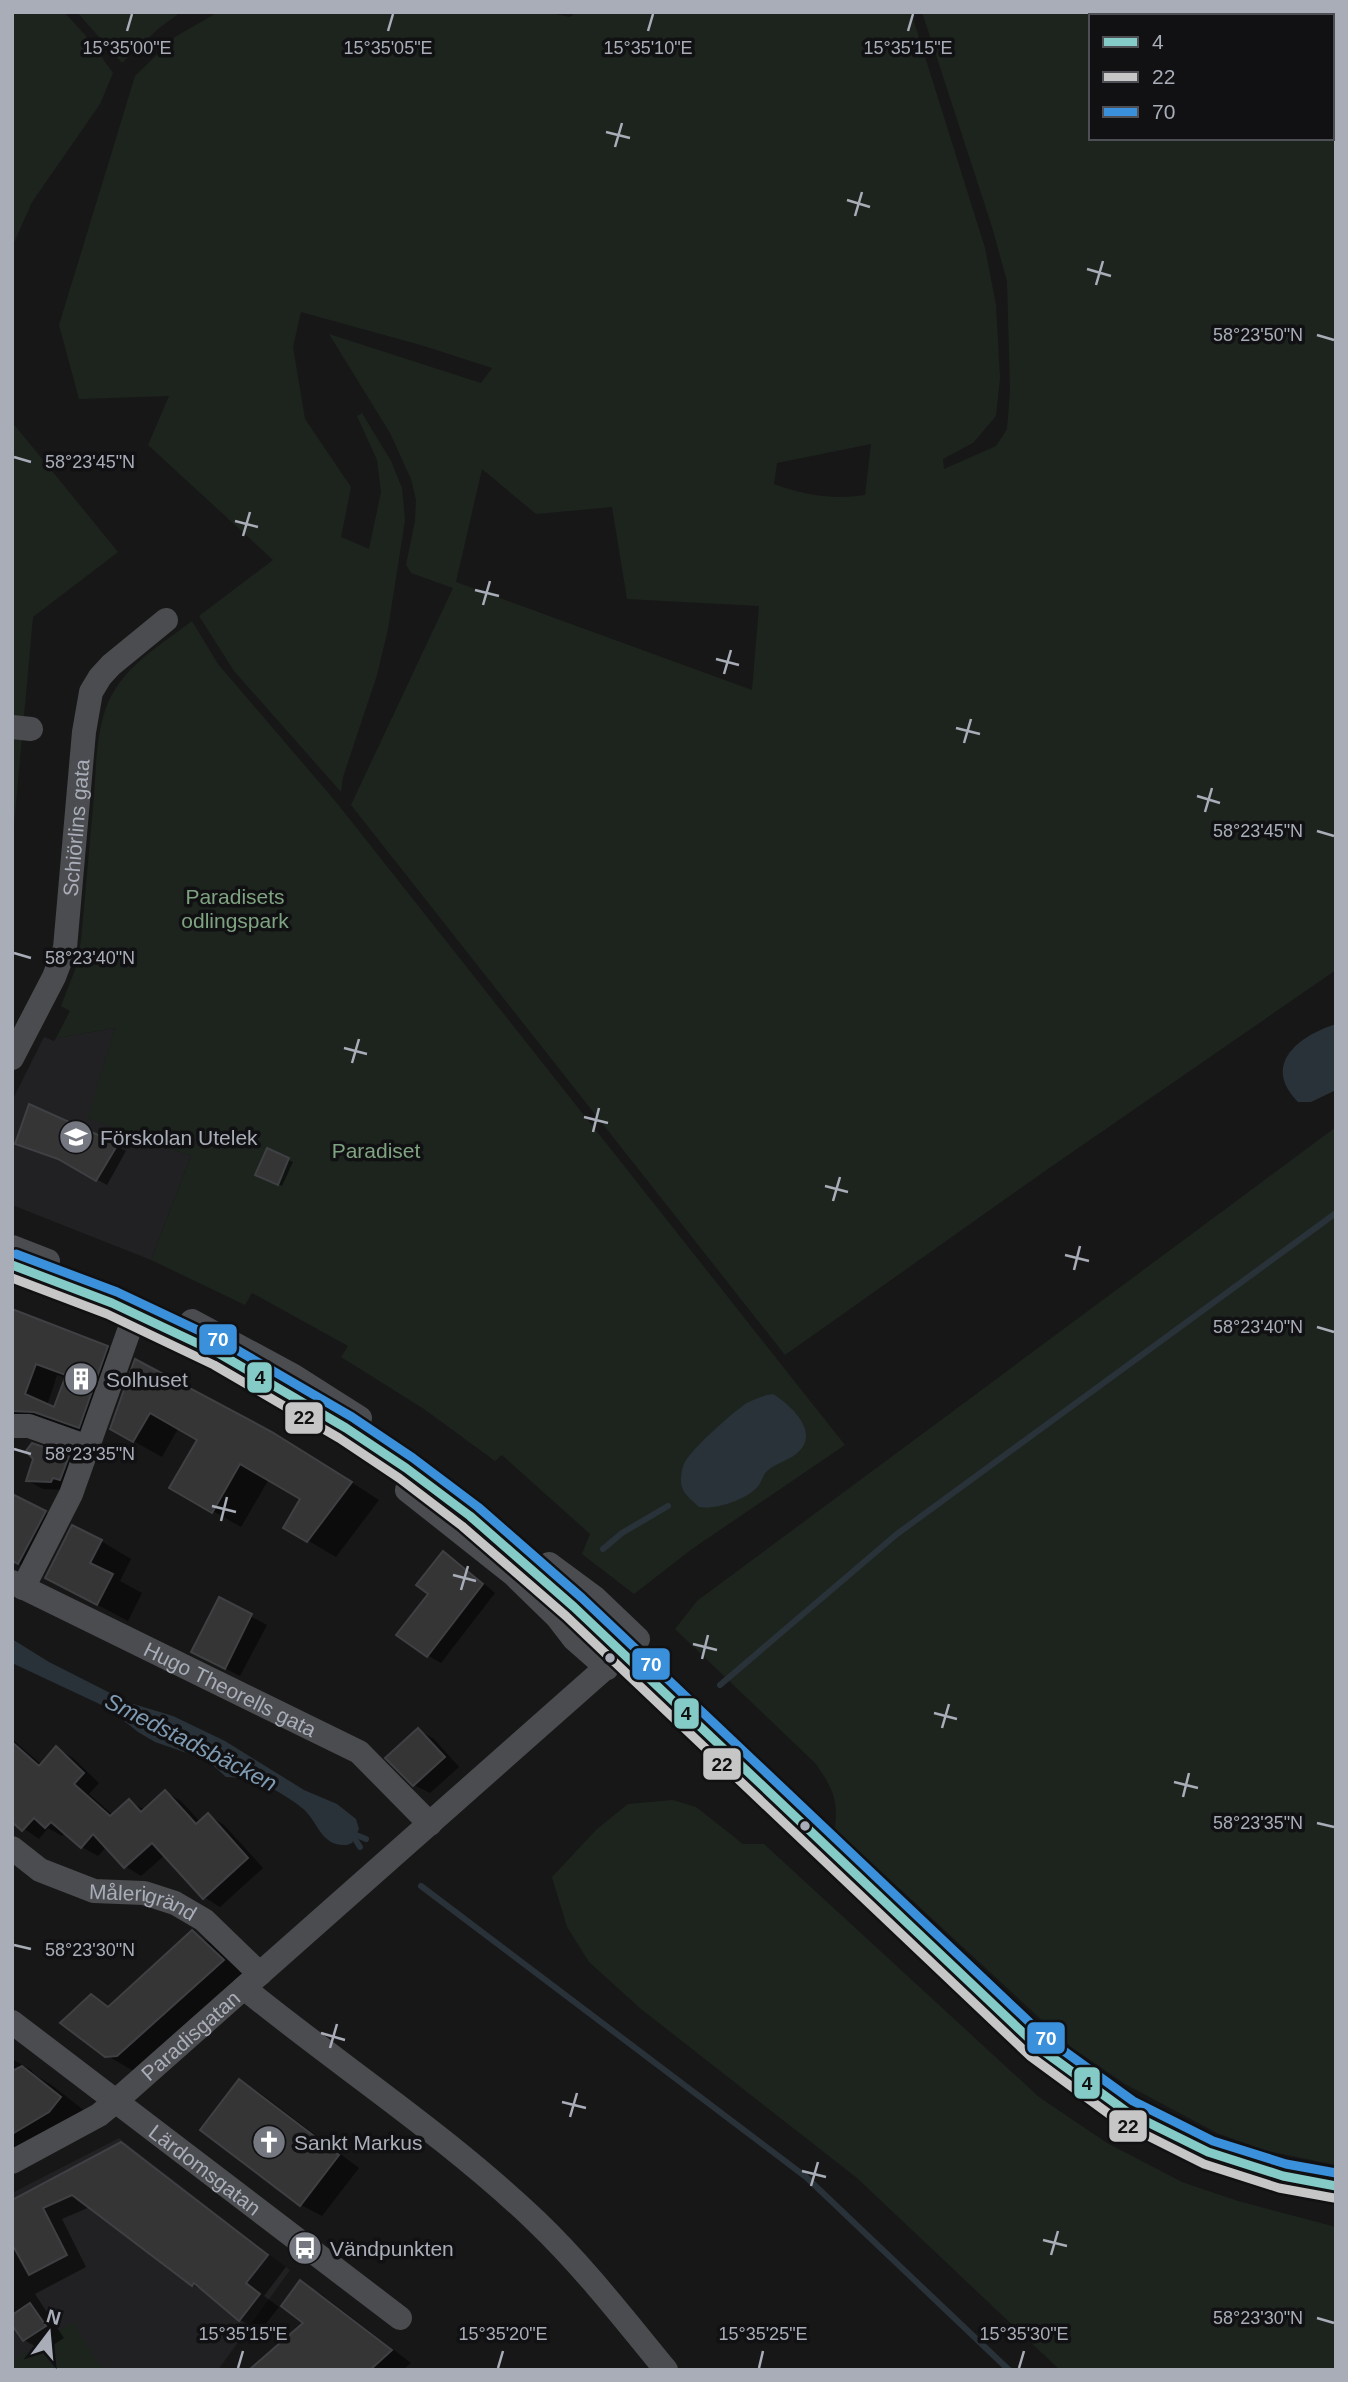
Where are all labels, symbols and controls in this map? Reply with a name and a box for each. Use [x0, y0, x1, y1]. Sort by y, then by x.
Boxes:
legend [1089, 14, 1334, 140]
text: 4 [1152, 30, 1164, 53]
text: 15°35'00"E [82, 38, 172, 58]
text: 15°35'05"E [343, 38, 433, 58]
text: 15°35'10"E [603, 38, 693, 58]
text: 15°35'15"E [863, 38, 953, 58]
text: 22 [1152, 65, 1175, 88]
text: 70 [1152, 100, 1175, 123]
text: 58°23'50"N [1213, 325, 1303, 345]
text: 58°23'45"N [45, 452, 135, 472]
street label: Schiörlins gata [58, 758, 93, 897]
text: 58°23'45"N [1213, 821, 1303, 841]
park label: Paradisets odlingspark [181, 885, 289, 932]
text: 58°23'40"N [45, 948, 135, 968]
school or university icon: Förskolan Utelek [57, 1118, 95, 1156]
place label: Förskolan Utelek [100, 1126, 258, 1149]
park label: Paradiset [332, 1139, 421, 1162]
text: 58°23'40"N [1213, 1317, 1303, 1337]
line badge: 70 [198, 1323, 238, 1356]
text: 70 [207, 1329, 229, 1350]
building icon: Solhuset [62, 1360, 100, 1398]
line badge: 4 [246, 1361, 273, 1394]
text: 4 [255, 1367, 266, 1388]
place label: Solhuset [106, 1368, 188, 1391]
line badge: 22 [284, 1401, 324, 1435]
text: 22 [293, 1407, 315, 1428]
text: 58°23'35"N [45, 1444, 135, 1464]
street label: Hugo Theorells gata [140, 1637, 320, 1741]
line badge: 70 [631, 1647, 671, 1681]
unlabelled marker [603, 1651, 617, 1665]
text: 70 [640, 1654, 662, 1675]
water label: Smedstadsbäcken [101, 1687, 281, 1797]
line badge: 4 [673, 1697, 700, 1730]
text: 4 [681, 1703, 692, 1724]
line badge: 22 [702, 1747, 742, 1781]
text: 22 [711, 1754, 733, 1775]
text: 58°23'35"N [1213, 1813, 1303, 1833]
unlabelled marker [798, 1819, 812, 1833]
street label: Målerigränd [89, 1879, 201, 1925]
text: 58°23'30"N [45, 1940, 135, 1960]
street label: Paradisgatan [136, 1986, 244, 2085]
line badge: 70 [1026, 2021, 1066, 2055]
text: 70 [1035, 2028, 1057, 2049]
line badge: 4 [1073, 2066, 1101, 2100]
text: 4 [1082, 2073, 1093, 2094]
line badge: 22 [1108, 2109, 1148, 2143]
text: 22 [1117, 2116, 1139, 2137]
street label: Lärdomsgatan [145, 2120, 266, 2219]
church icon: Sankt Markus [250, 2123, 288, 2161]
place label: Sankt Markus [294, 2131, 422, 2154]
bus stop icon: Vändpunkten [286, 2229, 324, 2267]
place label: Vändpunkten [330, 2237, 454, 2260]
north arrow [14, 2298, 84, 2368]
text: N [44, 2305, 63, 2329]
text: 58°23'30"N [1213, 2308, 1303, 2328]
text: 15°35'15"E [198, 2324, 288, 2344]
text: 15°35'20"E [458, 2324, 548, 2344]
text: 15°35'25"E [718, 2324, 808, 2344]
text: 15°35'30"E [979, 2324, 1069, 2344]

